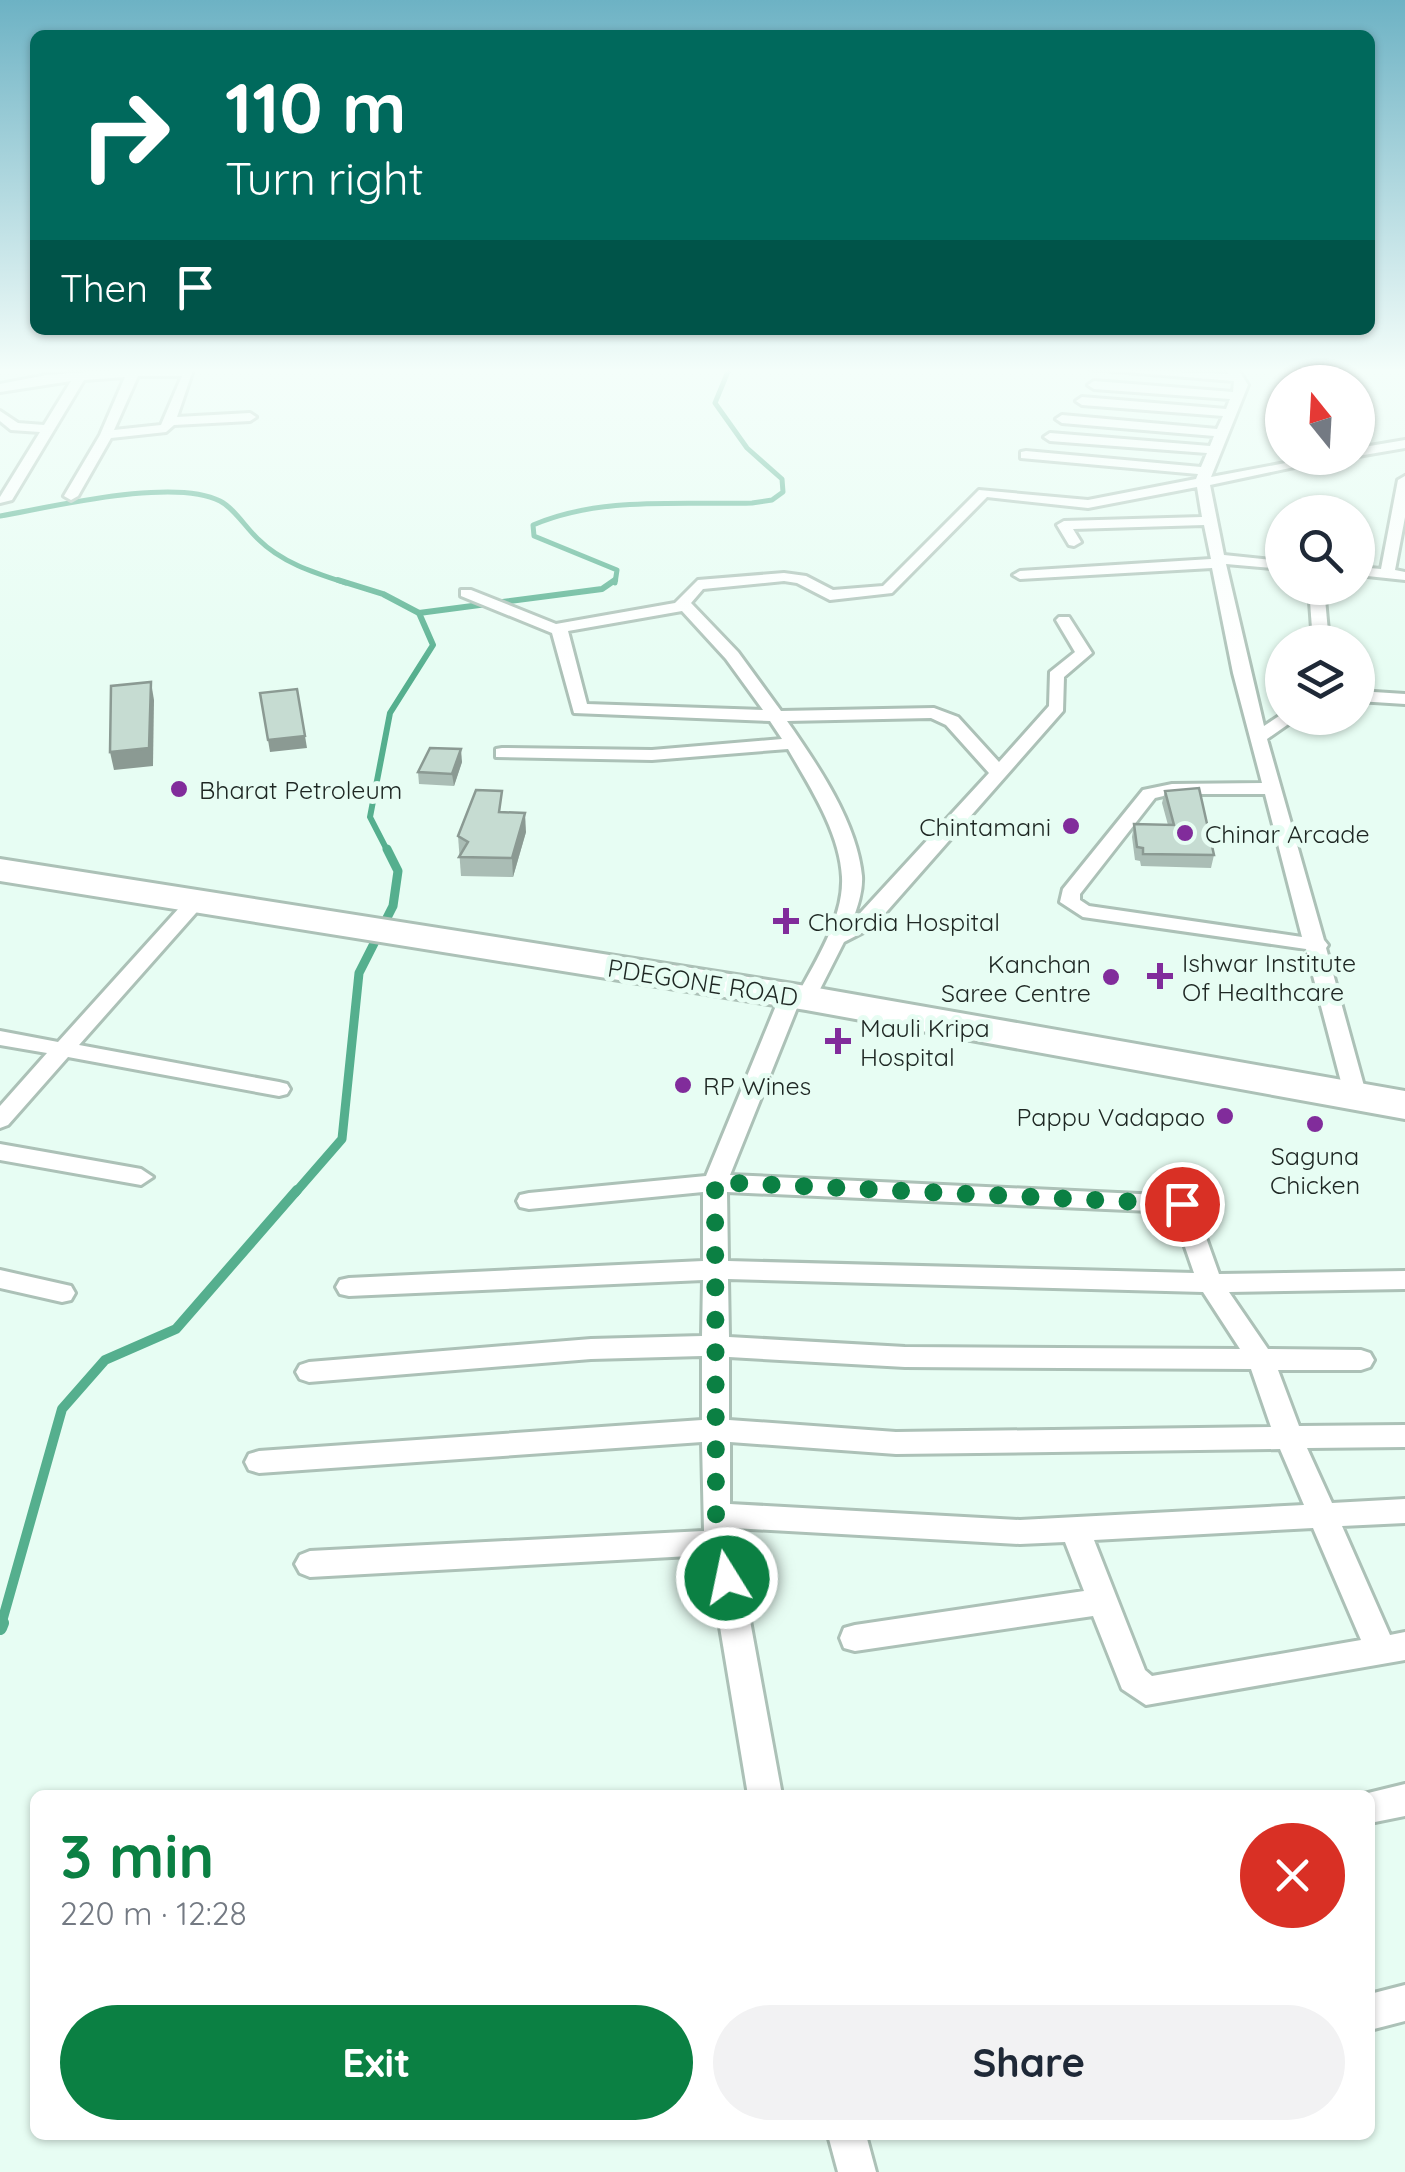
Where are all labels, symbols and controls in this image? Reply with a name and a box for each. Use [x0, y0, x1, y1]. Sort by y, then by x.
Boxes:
text: 110 m [225, 63, 407, 151]
icon: right [60, 70, 190, 200]
text: Turn right [225, 150, 424, 206]
icon: arrive [168, 260, 223, 315]
text: Then [60, 264, 148, 312]
north arrow [1265, 365, 1375, 475]
map controls [1265, 365, 1375, 735]
button: search [1265, 495, 1375, 605]
button: layers [1265, 625, 1375, 735]
place label: Bharat Petroleum [199, 774, 402, 805]
marker: Bharat Petroleum [168, 778, 190, 800]
place label: Chintamani [919, 811, 1051, 842]
marker: Chintamani [1060, 815, 1082, 837]
place label: Chinar Arcade [1205, 818, 1370, 849]
marker: Chinar Arcade [1174, 822, 1196, 844]
place label: Chordia Hospital [808, 906, 1000, 937]
marker: Chordia Hospital [773, 908, 799, 934]
place label: Ishwar Institute Of Healthcare [1182, 947, 1356, 1007]
place label: Kanchan Saree Centre [941, 948, 1091, 1008]
street label: PDEGONE ROAD [606, 952, 800, 1012]
marker: Ishwar Institute Of Healthcare [1147, 963, 1173, 989]
marker: Kanchan Saree Centre [1100, 966, 1122, 988]
place label: Mauli Kripa Hospital [860, 1012, 990, 1072]
marker: Mauli Kripa Hospital [825, 1028, 851, 1054]
place label: RP Wines [703, 1070, 811, 1101]
marker: RP Wines [672, 1074, 694, 1096]
place label: Pappu Vadapao [1017, 1101, 1205, 1132]
marker: Pappu Vadapao [1214, 1105, 1236, 1127]
marker: Saguna Chicken [1304, 1113, 1326, 1135]
place label: Saguna Chicken [1270, 1140, 1360, 1200]
pin [1140, 1162, 1225, 1247]
icon: arrive [1155, 1177, 1210, 1232]
position arrow [675, 1526, 779, 1630]
text: 3 min [60, 1818, 214, 1893]
button: close [1240, 1823, 1345, 1928]
text: 220 m · 12:28 [60, 1893, 247, 1933]
button: Exit [60, 2005, 693, 2120]
button: Share [713, 2005, 1345, 2120]

